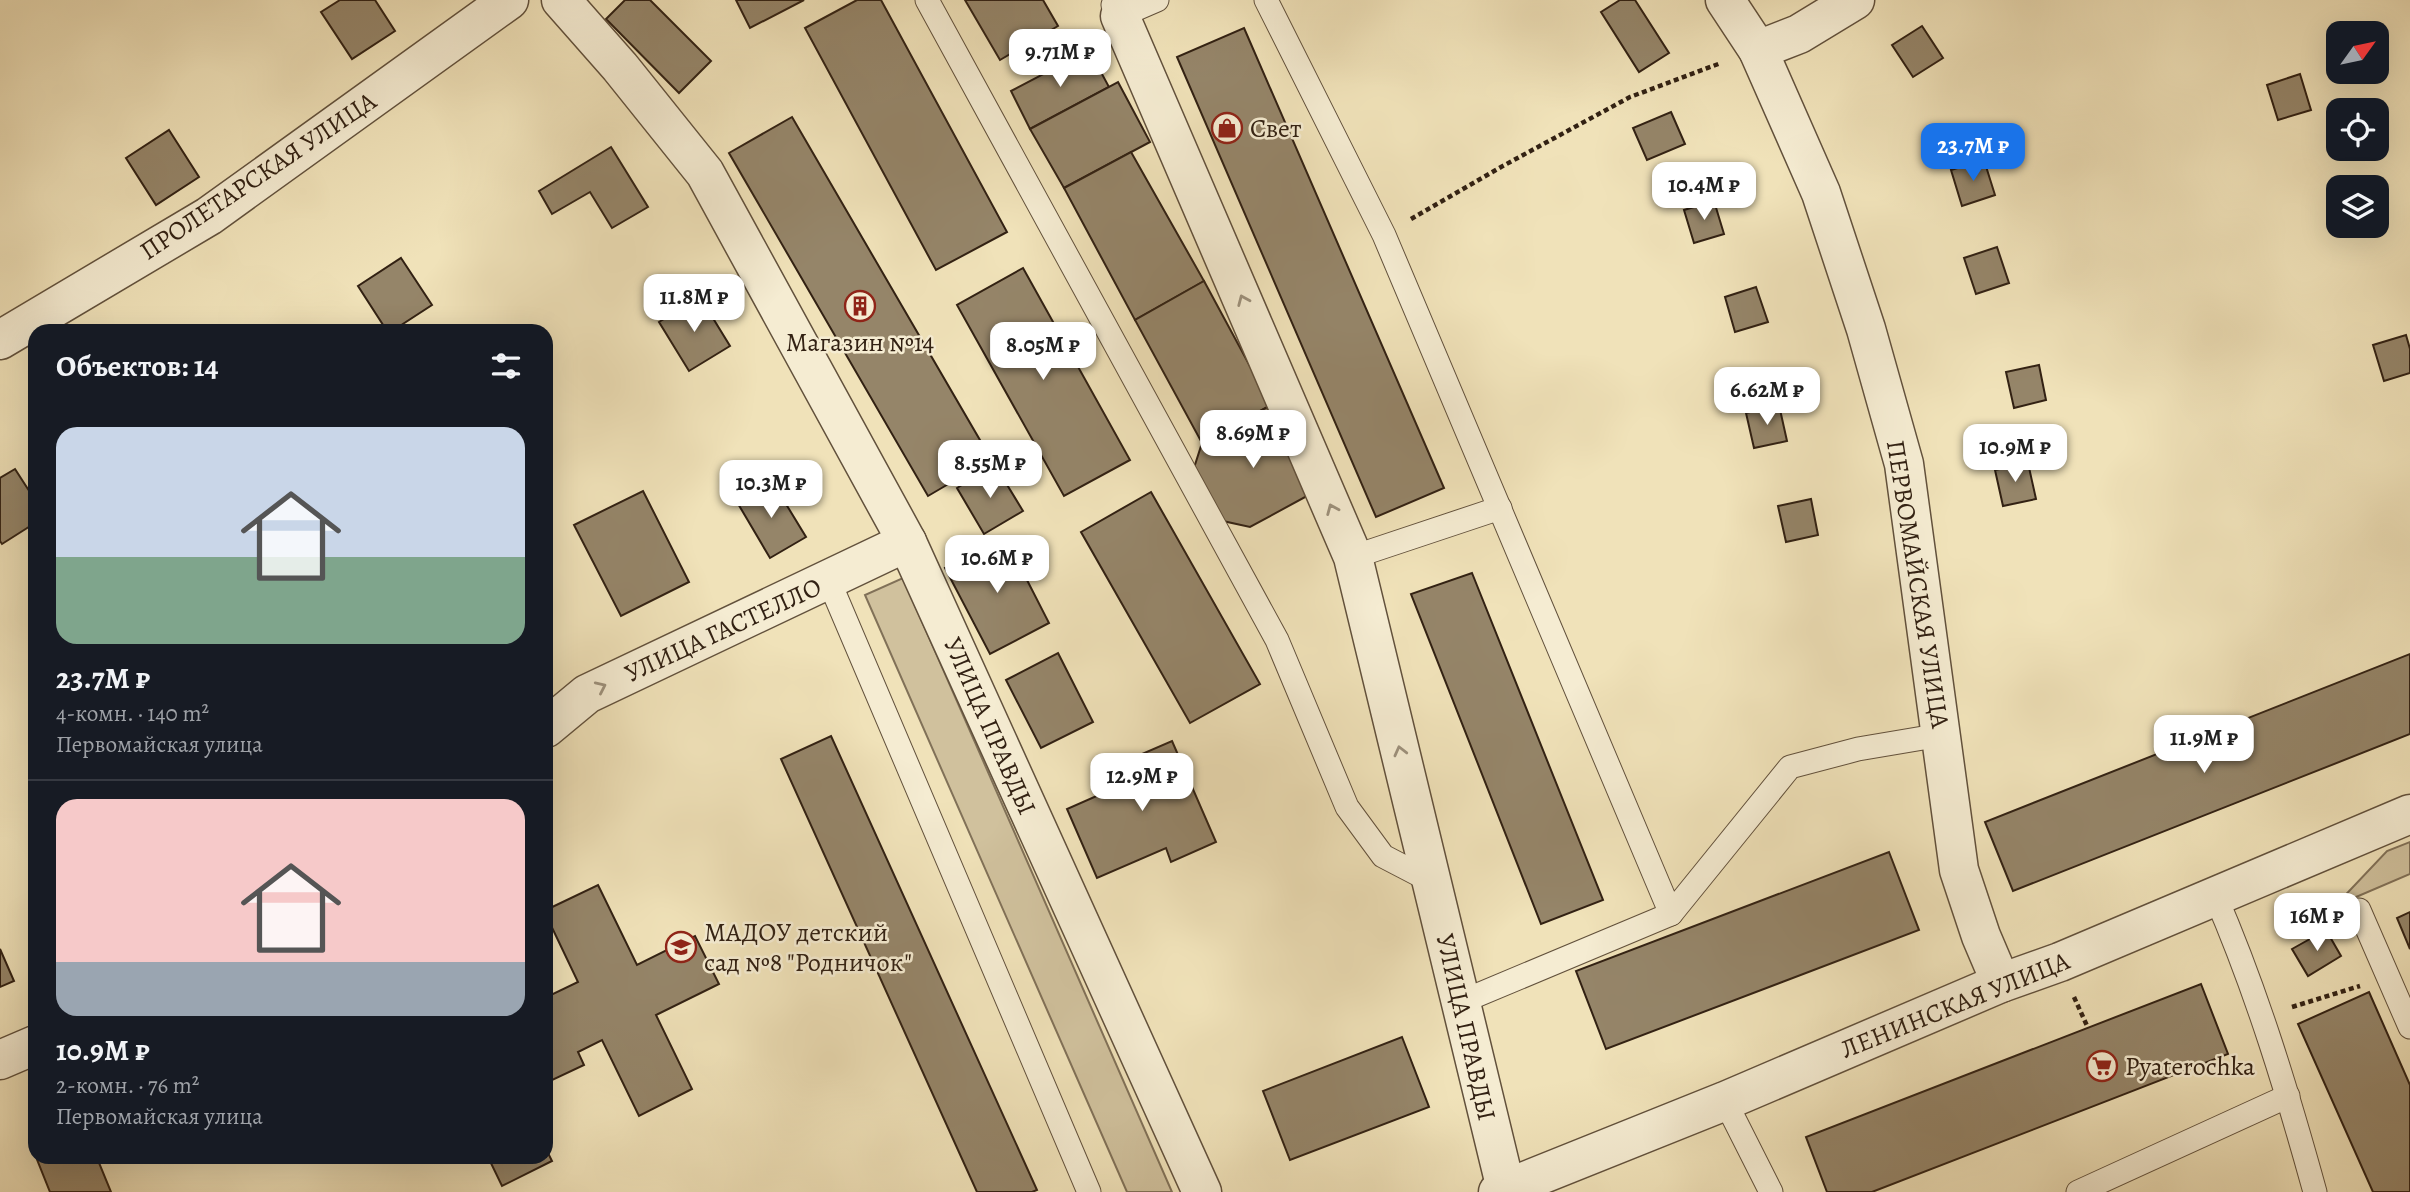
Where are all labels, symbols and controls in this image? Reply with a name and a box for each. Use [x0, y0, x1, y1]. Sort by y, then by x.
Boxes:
north arrow [2326, 21, 2389, 84]
map controls [2326, 21, 2389, 238]
pin: 9.71M ₽ [995, 29, 1125, 89]
text: 9.71M ₽ [1025, 36, 1095, 67]
street label: ПРОЛЕТАРСКАЯ УЛИЦА [133, 83, 384, 268]
button: locate [2326, 98, 2389, 161]
shop icon: Свет [1210, 111, 1244, 145]
place label: Свет [1250, 111, 1302, 146]
pin: 23.7M ₽ [1908, 124, 2038, 183]
text: 23.7M ₽ [1937, 130, 2009, 161]
pin: 10.4M ₽ [1639, 162, 1769, 222]
text: 10.4M ₽ [1668, 169, 1740, 200]
button: layers [2326, 175, 2389, 238]
pin: 11.8M ₽ [629, 274, 759, 334]
text: 11.8M ₽ [660, 281, 728, 312]
building icon: Магазин №14 [843, 289, 877, 323]
one-way arrow [1237, 294, 1251, 306]
pin: 8.05M ₽ [978, 322, 1108, 382]
place label: Магазин №14 [786, 325, 935, 360]
text: 8.05M ₽ [1006, 329, 1080, 360]
text: Объектов: 14 [56, 346, 218, 386]
icon: filters [487, 347, 525, 385]
pin: 6.62M ₽ [1702, 368, 1832, 427]
text: 6.62M ₽ [1730, 374, 1804, 405]
pin: 8.69M ₽ [1188, 410, 1318, 470]
text: 8.69M ₽ [1216, 417, 1290, 448]
pin: 10.9M ₽ [1950, 424, 2080, 484]
text: 10.9M ₽ [1979, 431, 2051, 462]
street label: ПЕРВОМАЙСКАЯ УЛИЦА [1878, 437, 1958, 731]
pin: 8.55M ₽ [925, 440, 1055, 500]
text: 8.55M ₽ [954, 447, 1026, 478]
pin: 10.3M ₽ [706, 461, 836, 520]
text: 10.3M ₽ [735, 467, 807, 498]
icon: home [228, 473, 354, 599]
one-way arrow [1327, 503, 1341, 515]
pin: 10.6M ₽ [932, 536, 1062, 595]
text: 10.6M ₽ [961, 542, 1033, 573]
street label: УЛИЦА ГАСТЕЛЛО [619, 569, 827, 691]
street label: УЛИЦА ПРАВДЫ [935, 632, 1045, 820]
text: 23.7M ₽ [56, 658, 150, 698]
one-way arrow [594, 682, 606, 696]
text: 4-комн. · 140 m² [56, 698, 209, 729]
pin: 11.9M ₽ [2139, 716, 2269, 775]
text: 11.9M ₽ [2170, 722, 2238, 753]
text: Первомайская улица [56, 729, 263, 760]
one-way arrow [1394, 745, 1408, 757]
pin: 12.9M ₽ [1077, 754, 1207, 813]
text: 12.9M ₽ [1106, 760, 1178, 791]
icon: home [228, 845, 354, 971]
pin: 16M ₽ [2268, 894, 2366, 953]
text: 16M ₽ [2290, 900, 2344, 931]
place label: МАДОУ детский сад №8 "Родничок" [704, 915, 912, 980]
school or university icon: МАДОУ детский сад №8 "Родничок" [664, 930, 698, 964]
street label: УЛИЦА ПРАВДЫ [1428, 930, 1504, 1124]
street label: ЛЕНИНСКАЯ УЛИЦА [1835, 943, 2075, 1067]
text: 10.9M ₽ [56, 1030, 150, 1070]
supermarket icon: Pyaterochka [2085, 1049, 2119, 1083]
place label: Pyaterochka [2125, 1049, 2255, 1084]
text: 2-комн. · 76 m² [56, 1070, 199, 1101]
text: Первомайская улица [56, 1101, 263, 1132]

